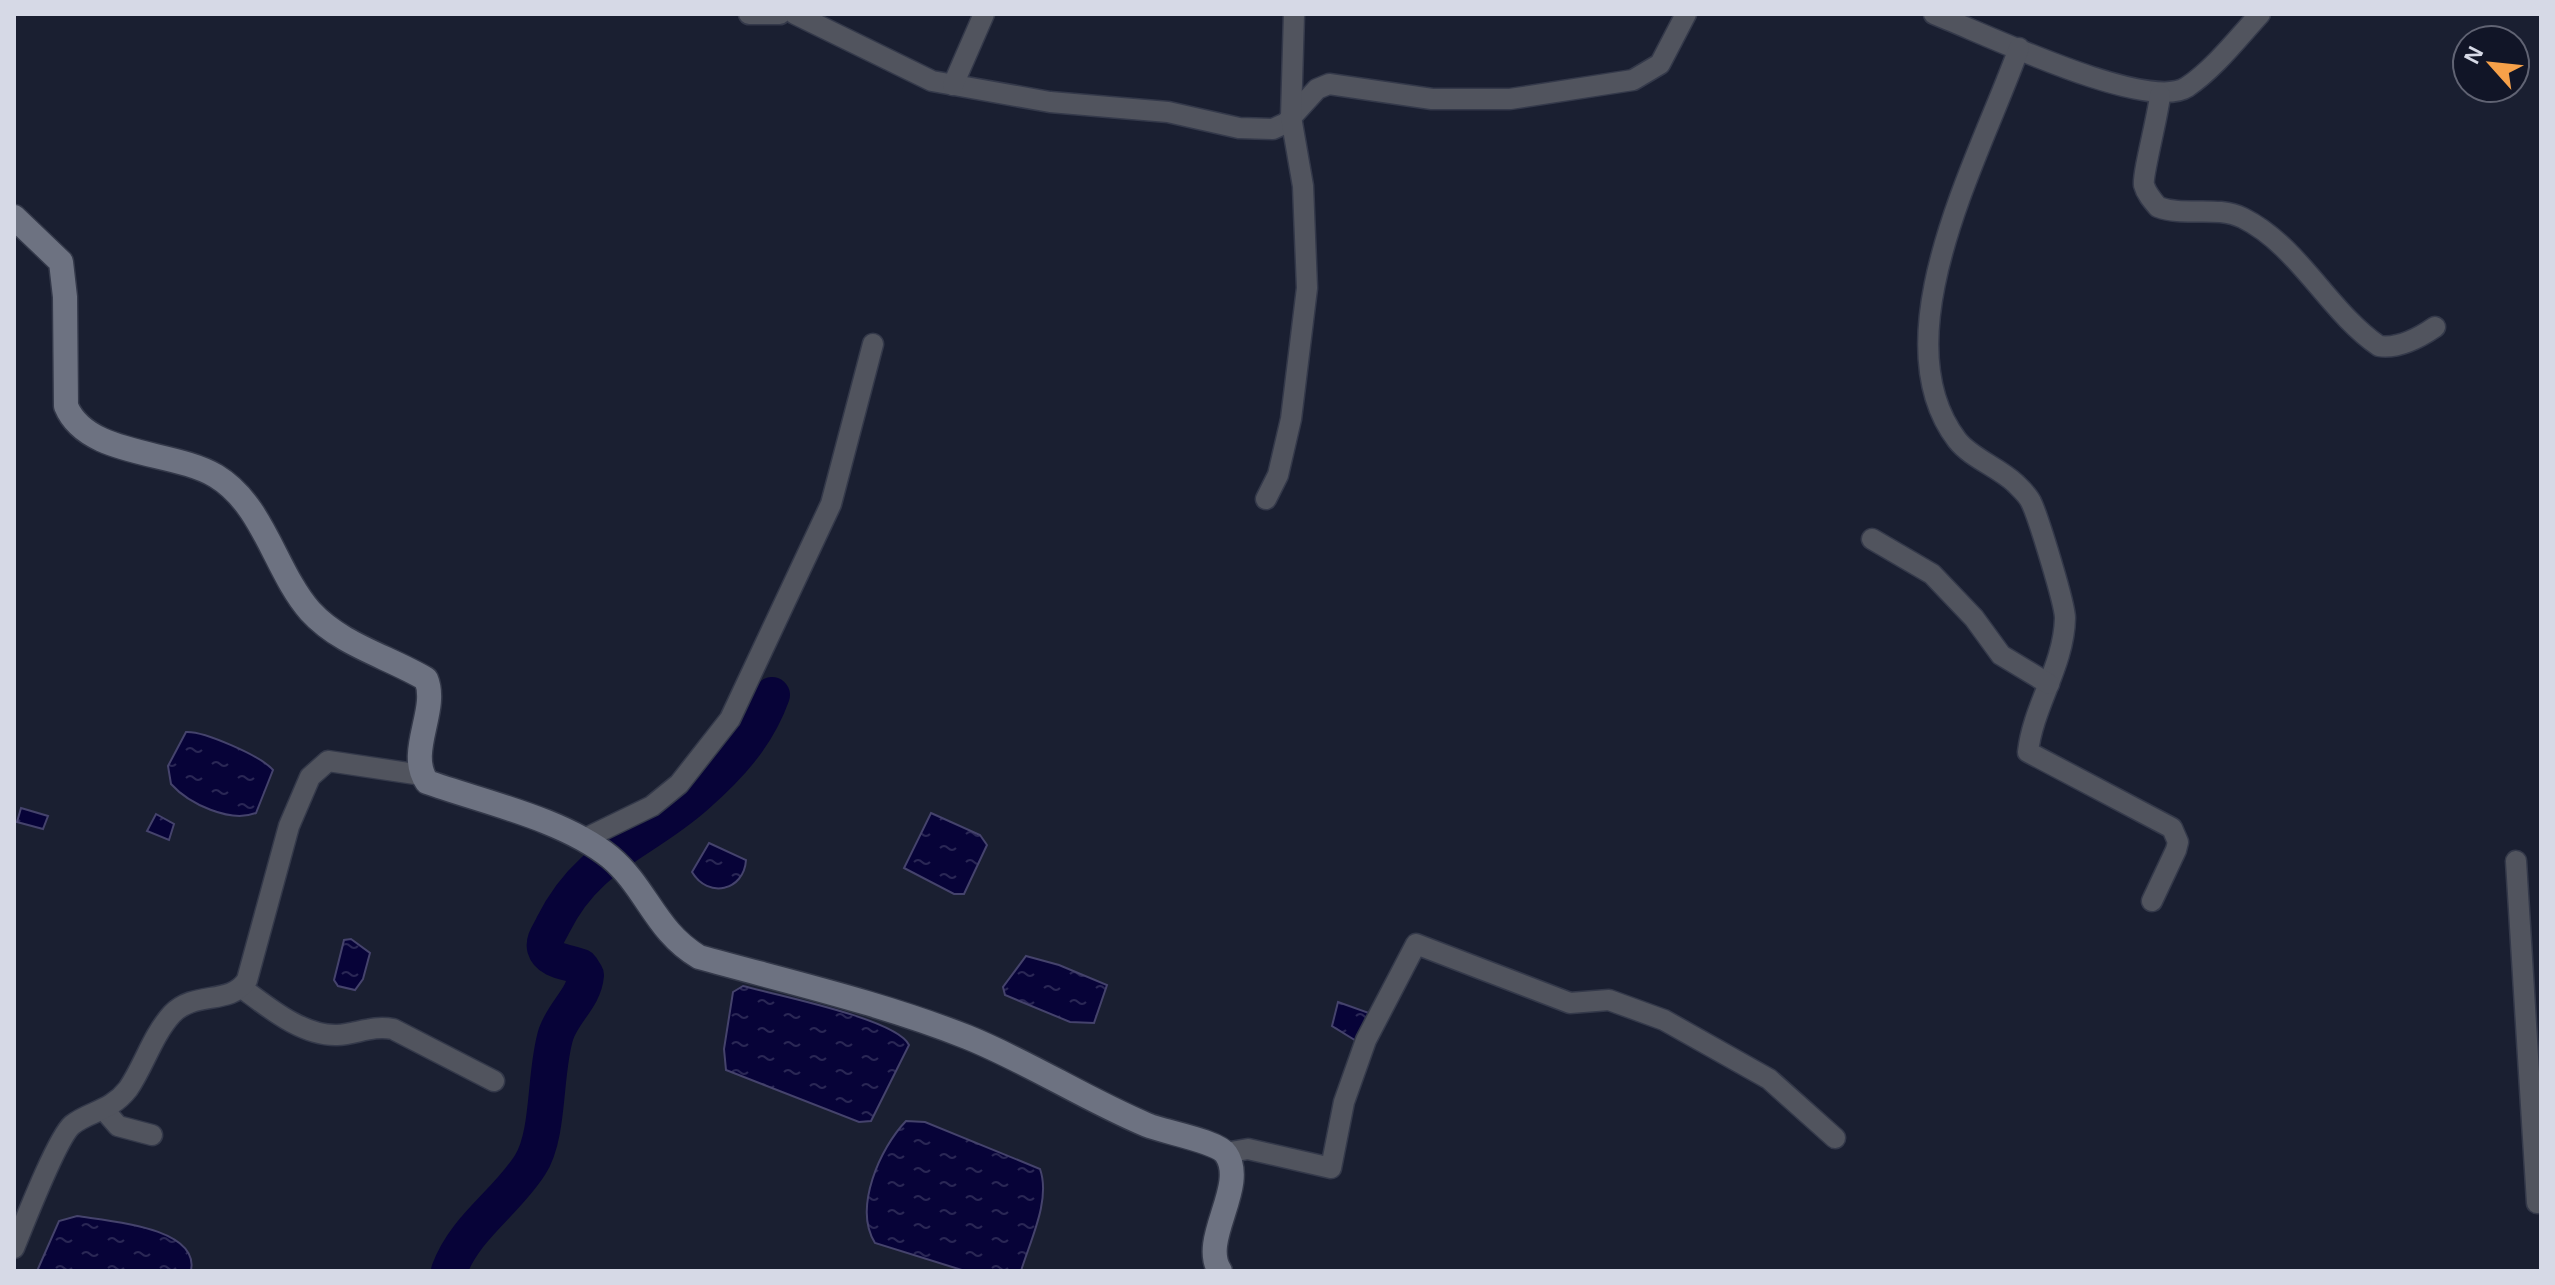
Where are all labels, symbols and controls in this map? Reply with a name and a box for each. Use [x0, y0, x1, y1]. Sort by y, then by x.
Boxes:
north arrow [2451, 24, 2531, 104]
text: N [2459, 42, 2488, 68]

